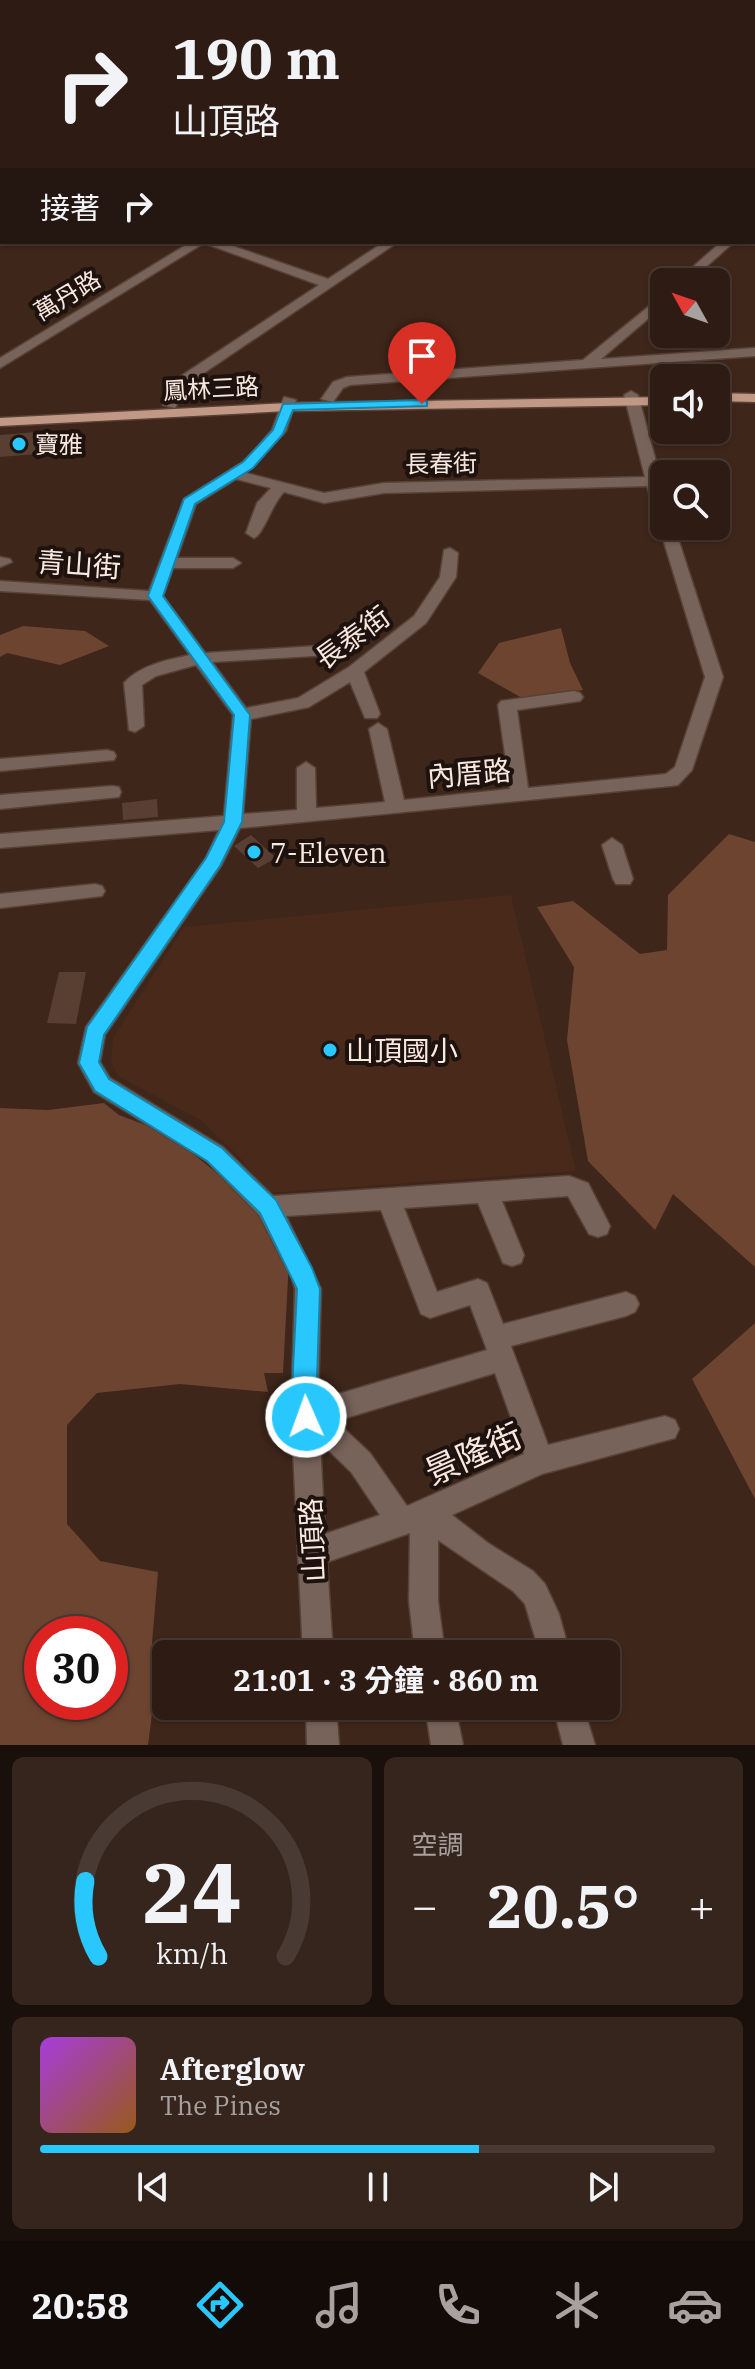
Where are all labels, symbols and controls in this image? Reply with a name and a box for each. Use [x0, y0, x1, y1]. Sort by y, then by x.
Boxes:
text: 190 m [172, 22, 340, 94]
icon: right [40, 32, 144, 136]
text: 山頂路 [172, 97, 280, 144]
icon: right [116, 184, 160, 228]
text: 接著 [40, 188, 100, 227]
street label: 萬丹路 [28, 263, 106, 327]
north arrow [650, 268, 730, 348]
map controls [650, 268, 730, 540]
pin [388, 322, 456, 404]
icon: arrive [400, 334, 444, 378]
button: sound [650, 364, 730, 444]
street label: 鳳林三路 [162, 370, 260, 406]
place label: 寶雅 [35, 428, 83, 460]
marker: 寶雅 [10, 435, 28, 453]
street label: 長春街 [405, 446, 477, 480]
button: search [650, 460, 730, 540]
street label: 青山街 [36, 543, 122, 585]
street label: 長泰街 [307, 597, 397, 677]
street label: 內厝路 [426, 751, 512, 795]
place label: 7-Eleven [270, 834, 387, 871]
marker: 7-Eleven [245, 843, 263, 861]
place label: 山頂國小 [346, 1032, 458, 1069]
marker: 山頂國小 [321, 1041, 339, 1059]
position arrow [264, 1375, 348, 1459]
street label: 景隆街 [417, 1412, 529, 1494]
street label: 山頂路 [291, 1497, 333, 1583]
speed limit sign: 30 [24, 1616, 128, 1720]
text: 21:01 · 3 分鐘 · 860 m [233, 1660, 539, 1699]
text: 空調 [412, 1827, 464, 1861]
text: 24 [142, 1838, 242, 1946]
text: 20.5° [487, 1866, 640, 1945]
text: − [412, 1877, 438, 1934]
text: + [689, 1877, 715, 1934]
text: km/h [156, 1935, 228, 1972]
text: Afterglow [160, 2049, 305, 2088]
text: The Pines [160, 2088, 281, 2122]
icon: previous [131, 2165, 175, 2209]
icon: pause [356, 2165, 400, 2209]
icon: next [581, 2165, 625, 2209]
icon: directions [192, 2277, 248, 2333]
icon: music [311, 2277, 367, 2333]
icon: phone [430, 2277, 486, 2333]
icon: climate [549, 2277, 605, 2333]
icon: car [667, 2277, 723, 2333]
text: 20:58 [31, 2282, 129, 2329]

